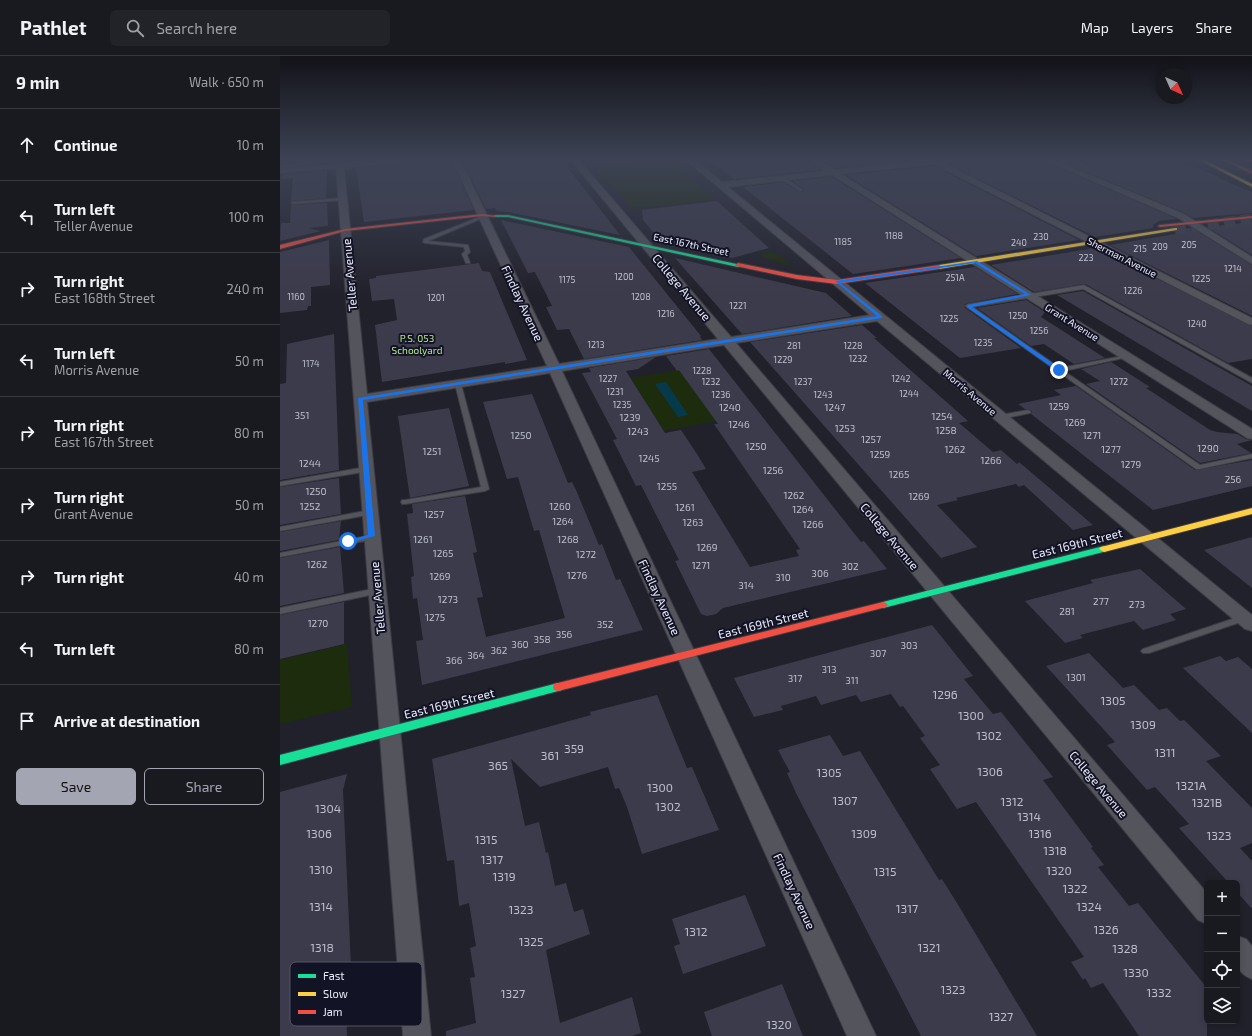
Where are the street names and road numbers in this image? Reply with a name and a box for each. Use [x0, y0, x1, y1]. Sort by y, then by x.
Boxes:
street label: East 167th Street [652, 230, 730, 258]
street label: Sherman Avenue [1085, 234, 1159, 280]
street label: Teller Avenue [339, 238, 359, 312]
street label: College Avenue [650, 251, 714, 323]
street label: Findlay Avenue [499, 263, 547, 343]
street label: Grant Avenue [1043, 301, 1101, 343]
street label: Morris Avenue [941, 366, 999, 418]
street label: College Avenue [858, 500, 922, 572]
street label: East 169th Street [1030, 525, 1124, 561]
street label: Findlay Avenue [636, 557, 684, 637]
street label: Teller Avenue [367, 561, 387, 635]
street label: East 169th Street [716, 605, 810, 641]
street label: East 169th Street [402, 685, 496, 721]
street label: College Avenue [1067, 748, 1131, 820]
street label: Findlay Avenue [771, 851, 819, 931]

